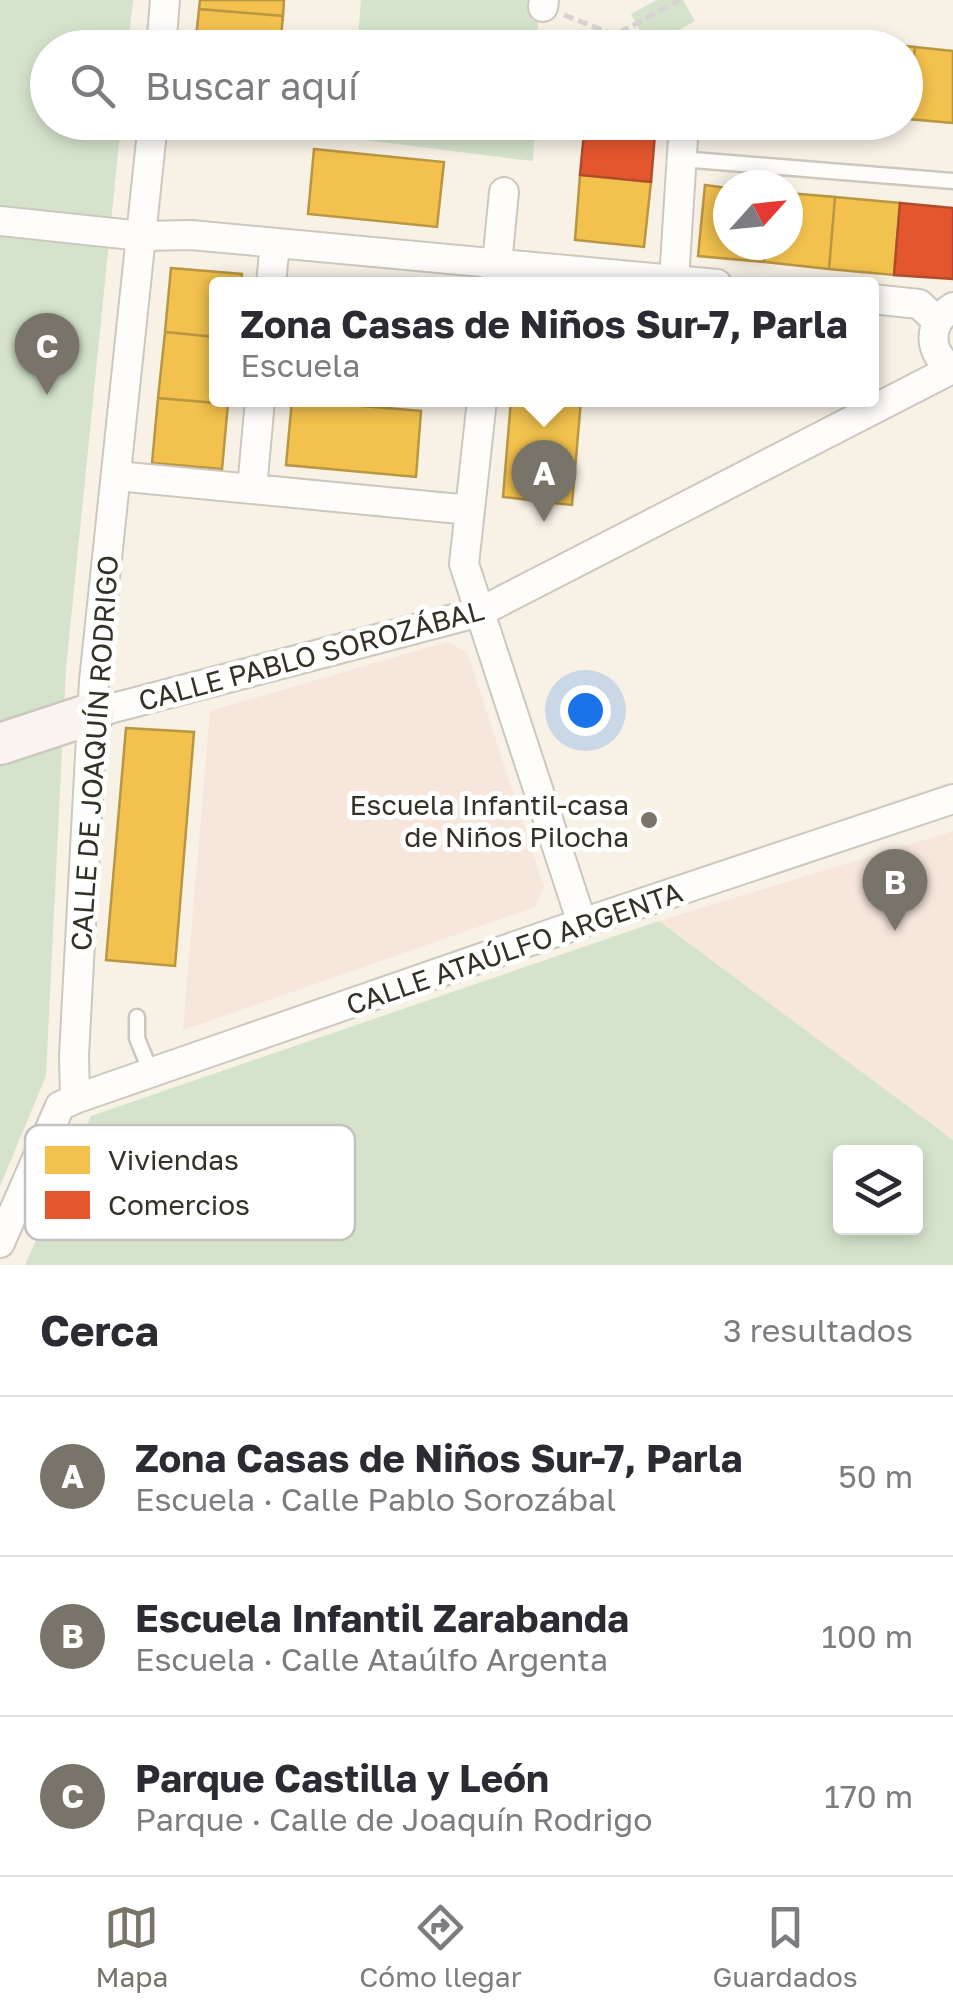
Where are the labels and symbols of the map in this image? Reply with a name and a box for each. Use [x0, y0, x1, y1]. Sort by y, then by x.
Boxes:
north arrow [713, 170, 803, 260]
pin: C [15, 312, 80, 395]
pin: A [512, 440, 576, 522]
street label: CALLE DE JOAQUÍN RODRIGO [64, 554, 124, 952]
street label: CALLE PABLO SOROZÁBAL [135, 593, 487, 717]
your location [560, 685, 611, 736]
place label: Escuela Infantil-casa de Niños Pilocha [350, 788, 629, 853]
marker: Escuela Infantil-casa de Niños Pilocha [638, 809, 660, 831]
pin: B [862, 848, 928, 931]
street label: CALLE ATAÚLFO ARGENTA [342, 875, 687, 1021]
legend [25, 1125, 355, 1240]
text: Viviendas [108, 1143, 239, 1176]
text: Comercios [108, 1188, 250, 1221]

